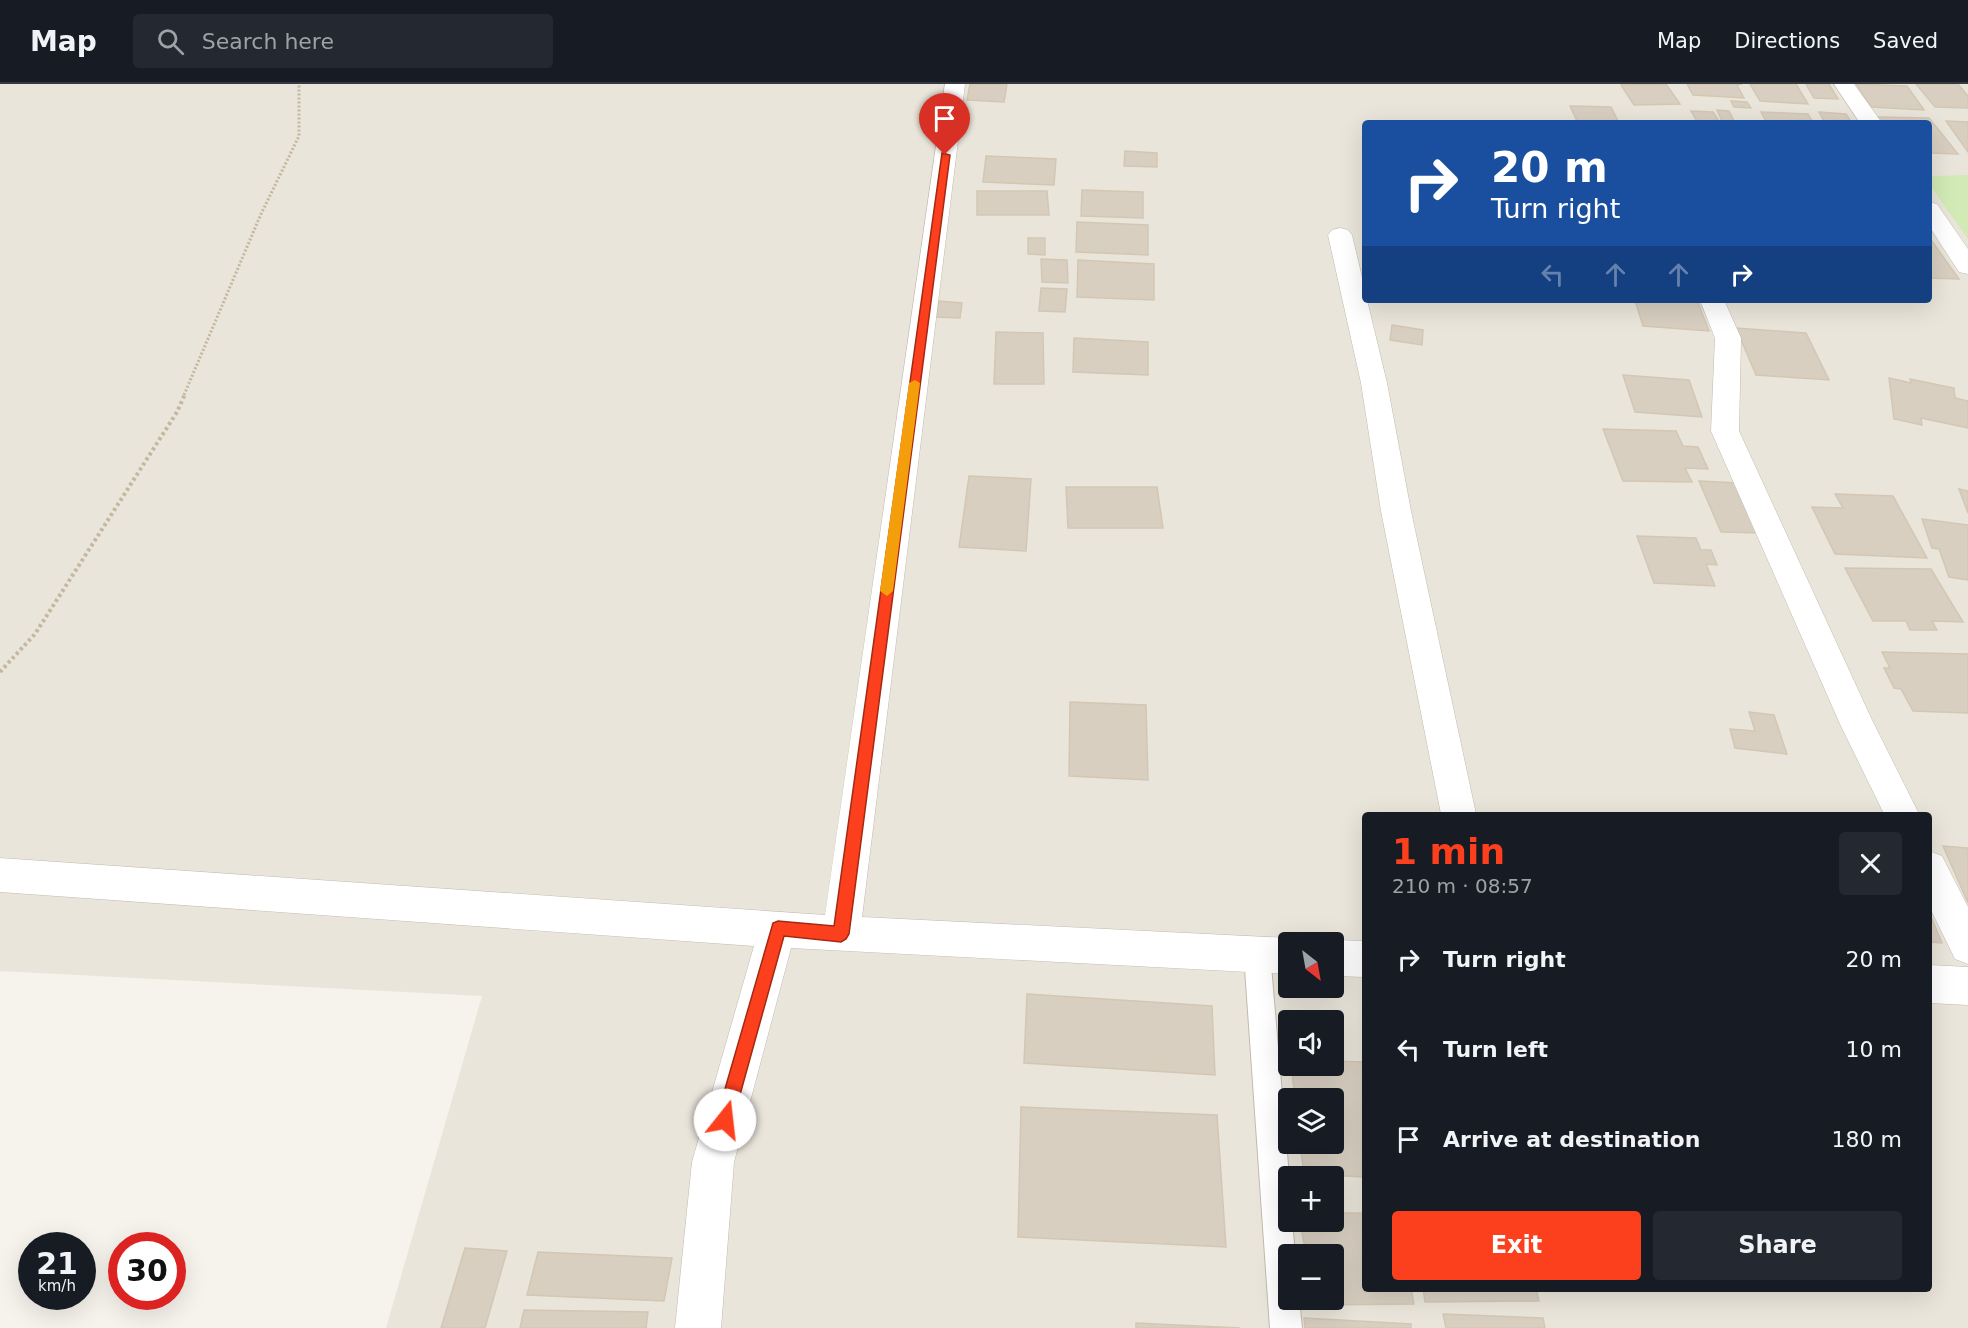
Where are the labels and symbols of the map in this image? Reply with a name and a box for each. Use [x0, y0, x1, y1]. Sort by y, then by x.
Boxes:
pin [919, 93, 970, 155]
north arrow [1278, 932, 1344, 998]
position arrow [693, 1088, 757, 1152]
speed limit sign: 30 [108, 1232, 186, 1310]

